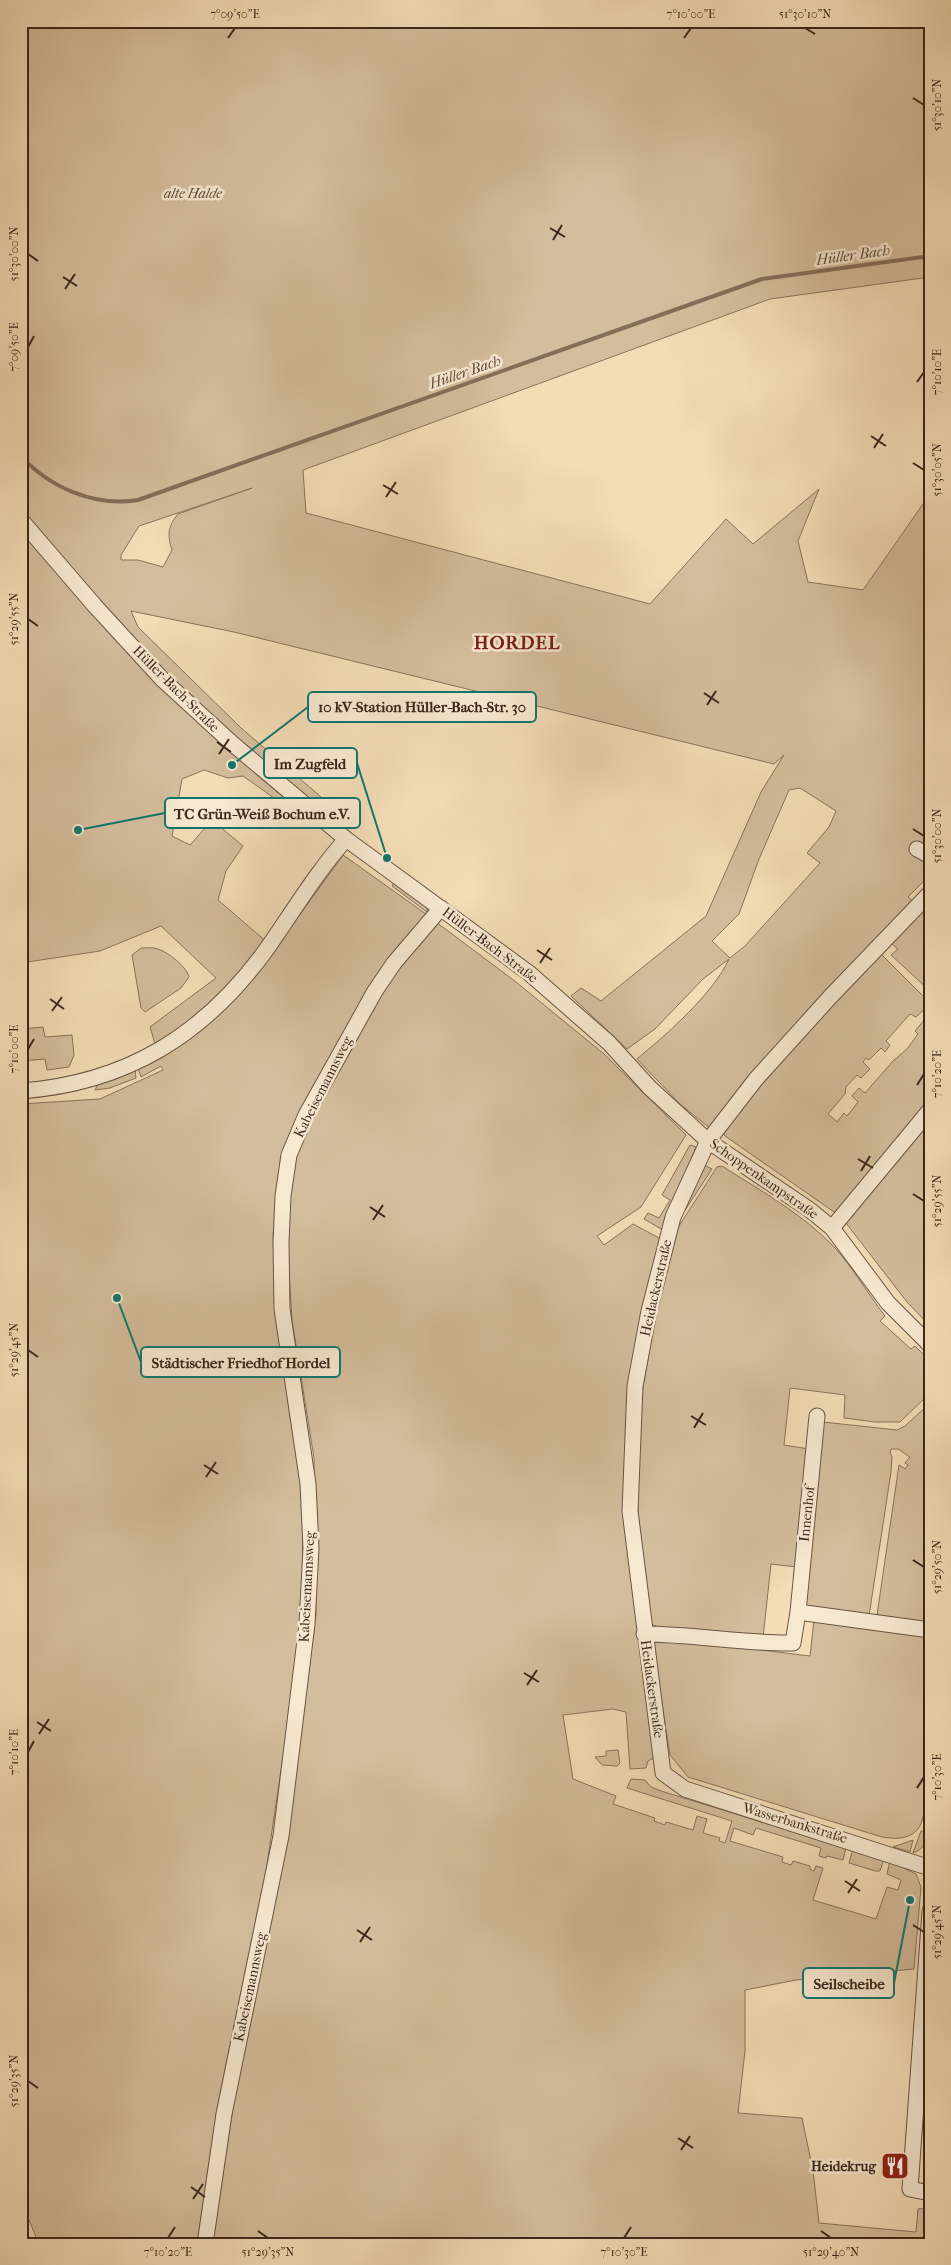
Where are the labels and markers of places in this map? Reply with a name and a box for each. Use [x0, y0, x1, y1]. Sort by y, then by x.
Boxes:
callout: 10 kV-Station Hüller-Bach-Str. 30 [308, 692, 536, 722]
callout: Im Zugfeld [264, 748, 357, 778]
callout: TC Grün-Weiß Bochum e.V. [165, 798, 360, 828]
callout: Städtischer Friedhof Hordel [141, 1347, 340, 1377]
callout: Seilscheibe [803, 1968, 894, 1998]
restaurant icon: Heidekrug [880, 2151, 910, 2181]
place label: Heidekrug [811, 2158, 877, 2175]

